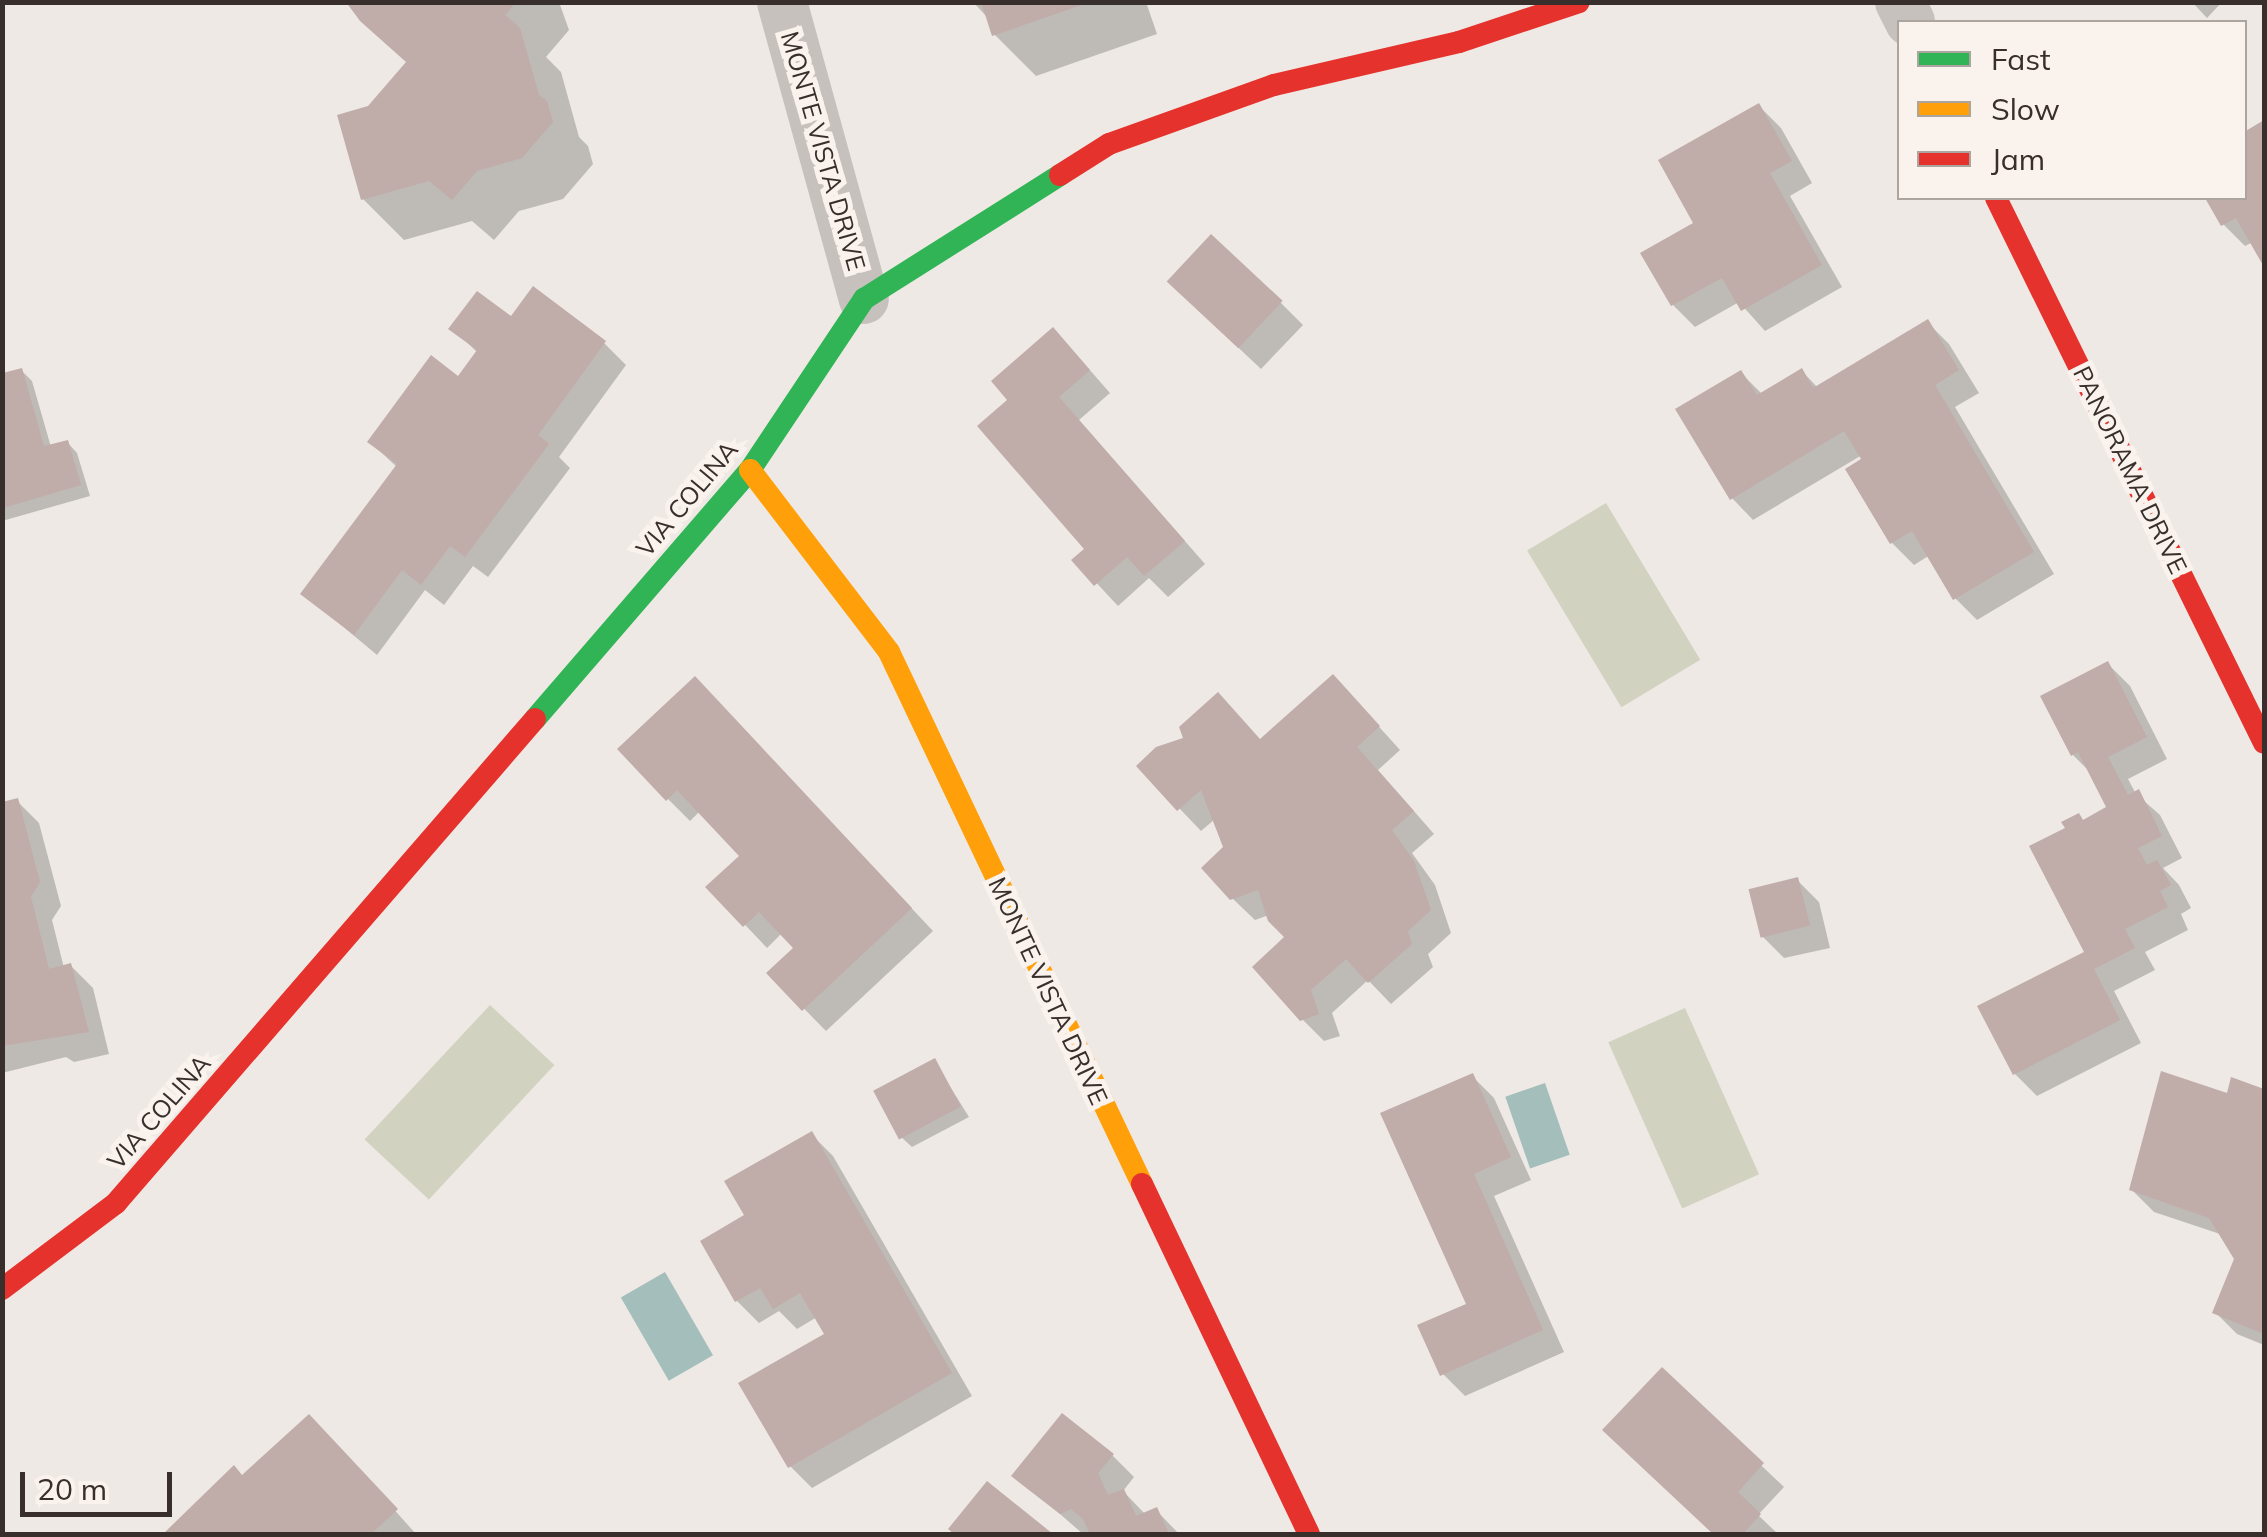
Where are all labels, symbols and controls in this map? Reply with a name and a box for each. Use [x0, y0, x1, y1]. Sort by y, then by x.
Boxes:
legend [1897, 20, 2247, 200]
street label: MONTE VISTA DRIVE [774, 28, 872, 274]
text: Fast [1991, 40, 2051, 78]
text: Slow [1991, 90, 2060, 128]
text: Jam [1991, 140, 2045, 178]
street label: PANORAMA DRIVE [2067, 361, 2193, 579]
street label: VIA COLINA [630, 435, 744, 563]
street label: MONTE VISTA DRIVE [982, 872, 1114, 1110]
street label: VIA COLINA [101, 1049, 217, 1175]
scale bar [25, 1452, 178, 1514]
text: 20 m [37, 1470, 107, 1508]

